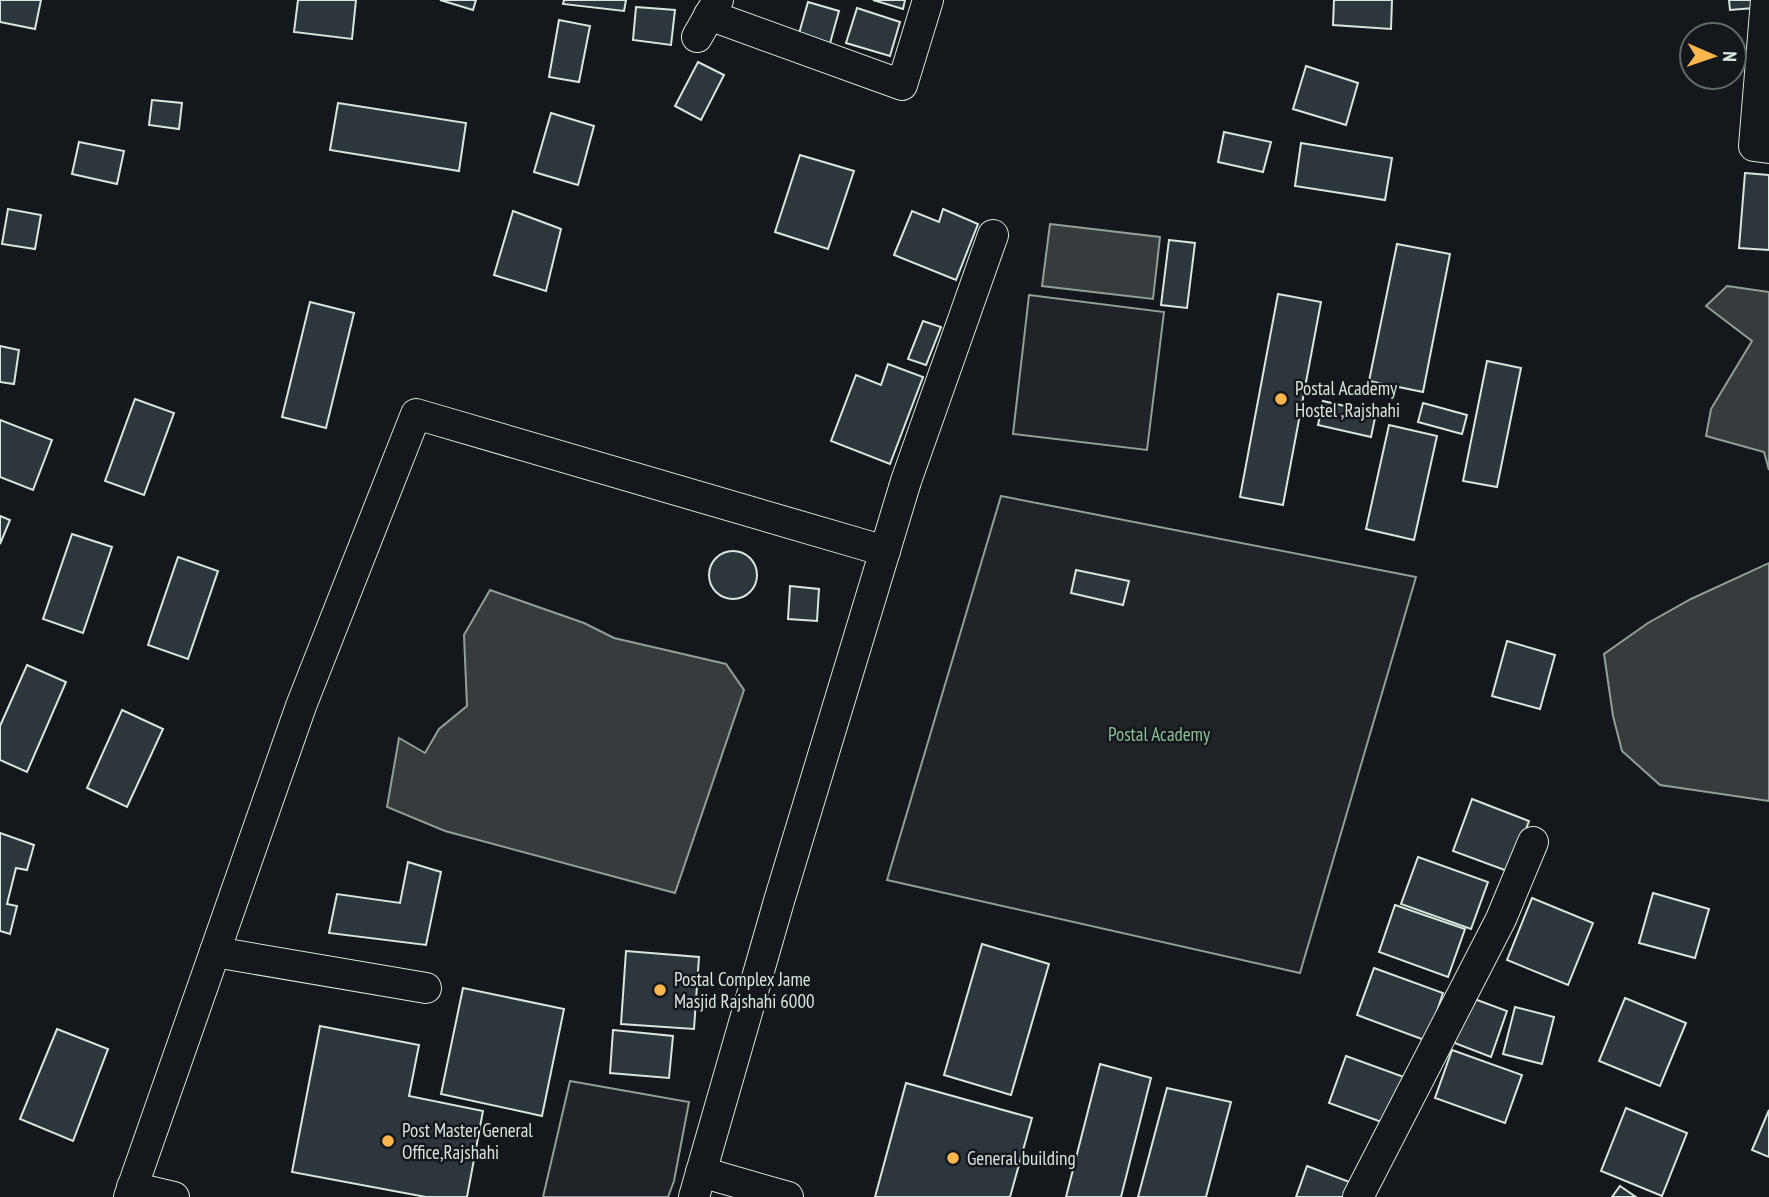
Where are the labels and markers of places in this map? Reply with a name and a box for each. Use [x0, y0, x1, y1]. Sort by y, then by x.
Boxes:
place label: Postal Academy Hostel ,Rajshahi [1295, 376, 1400, 422]
marker: Postal Academy Hostel ,Rajshahi [1273, 391, 1289, 407]
place label: Postal Complex Jame Masjid Rajshahi 6000 [674, 967, 815, 1013]
marker: Postal Complex Jame Masjid Rajshahi 6000 [652, 982, 668, 998]
place label: Post Master General Office,Rajshahi [402, 1118, 533, 1164]
marker: Post Master General Office,Rajshahi [380, 1133, 396, 1149]
place label: General building [967, 1146, 1076, 1170]
marker: General building [945, 1150, 961, 1166]

